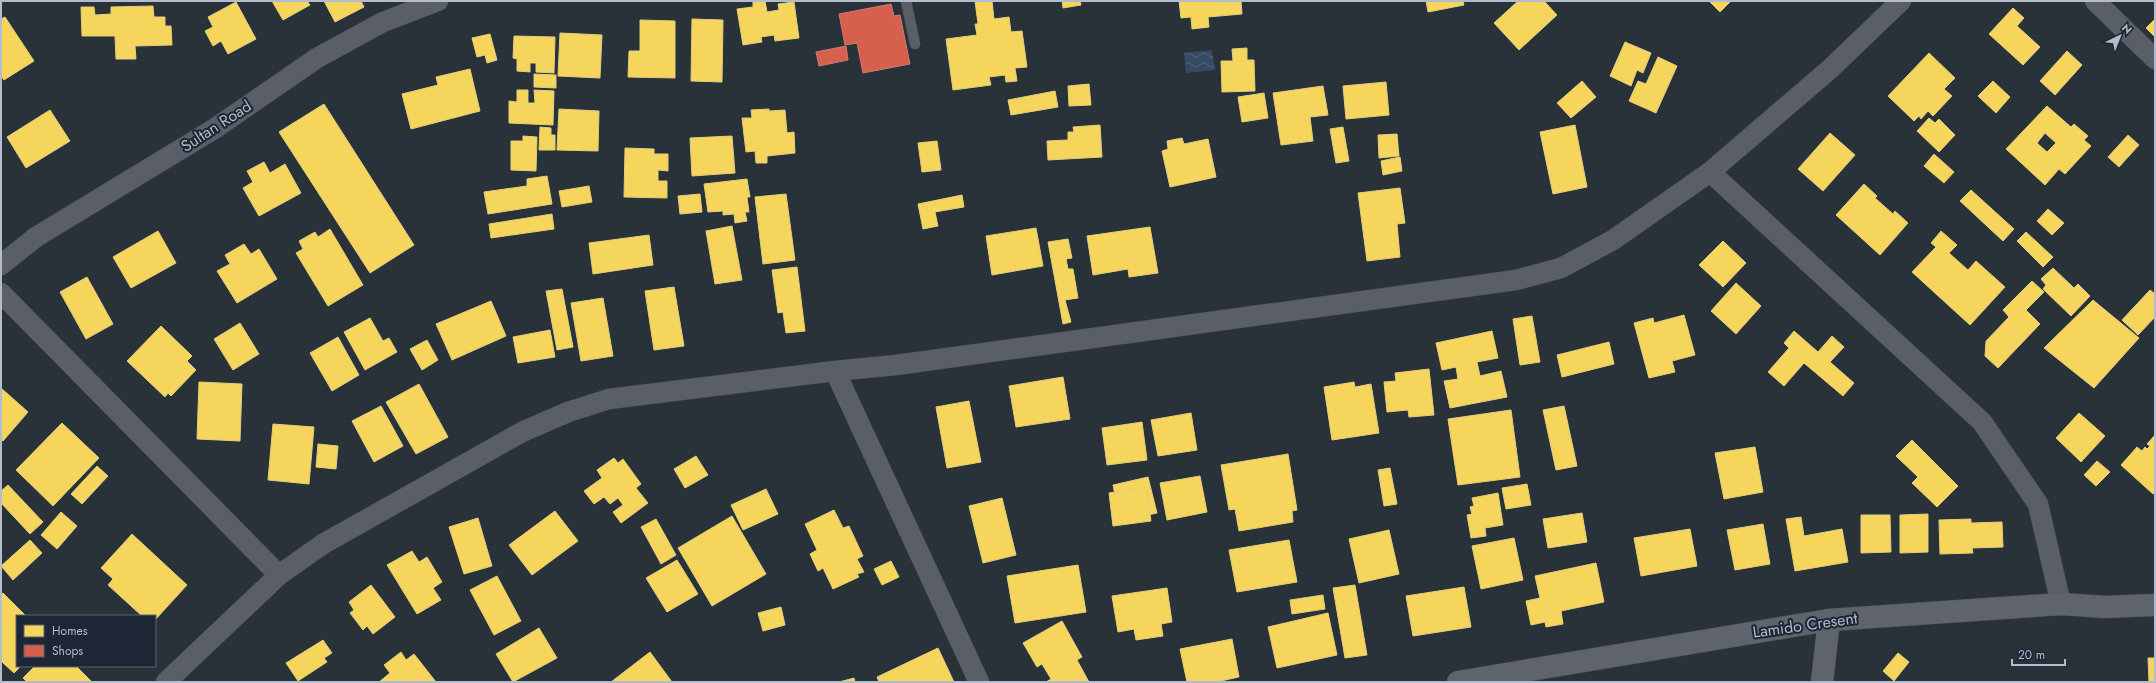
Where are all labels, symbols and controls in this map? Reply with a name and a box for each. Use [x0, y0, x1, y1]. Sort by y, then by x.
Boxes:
north arrow [2100, 16, 2140, 56]
text: N [2118, 20, 2135, 38]
street label: Sultan Road [176, 95, 256, 157]
street label: Lamido Cresent [1751, 606, 1859, 644]
legend [16, 615, 156, 667]
text: Homes [52, 622, 88, 640]
scale bar [2012, 641, 2065, 667]
text: Shops [52, 642, 83, 660]
text: 20 m [2018, 646, 2045, 664]

